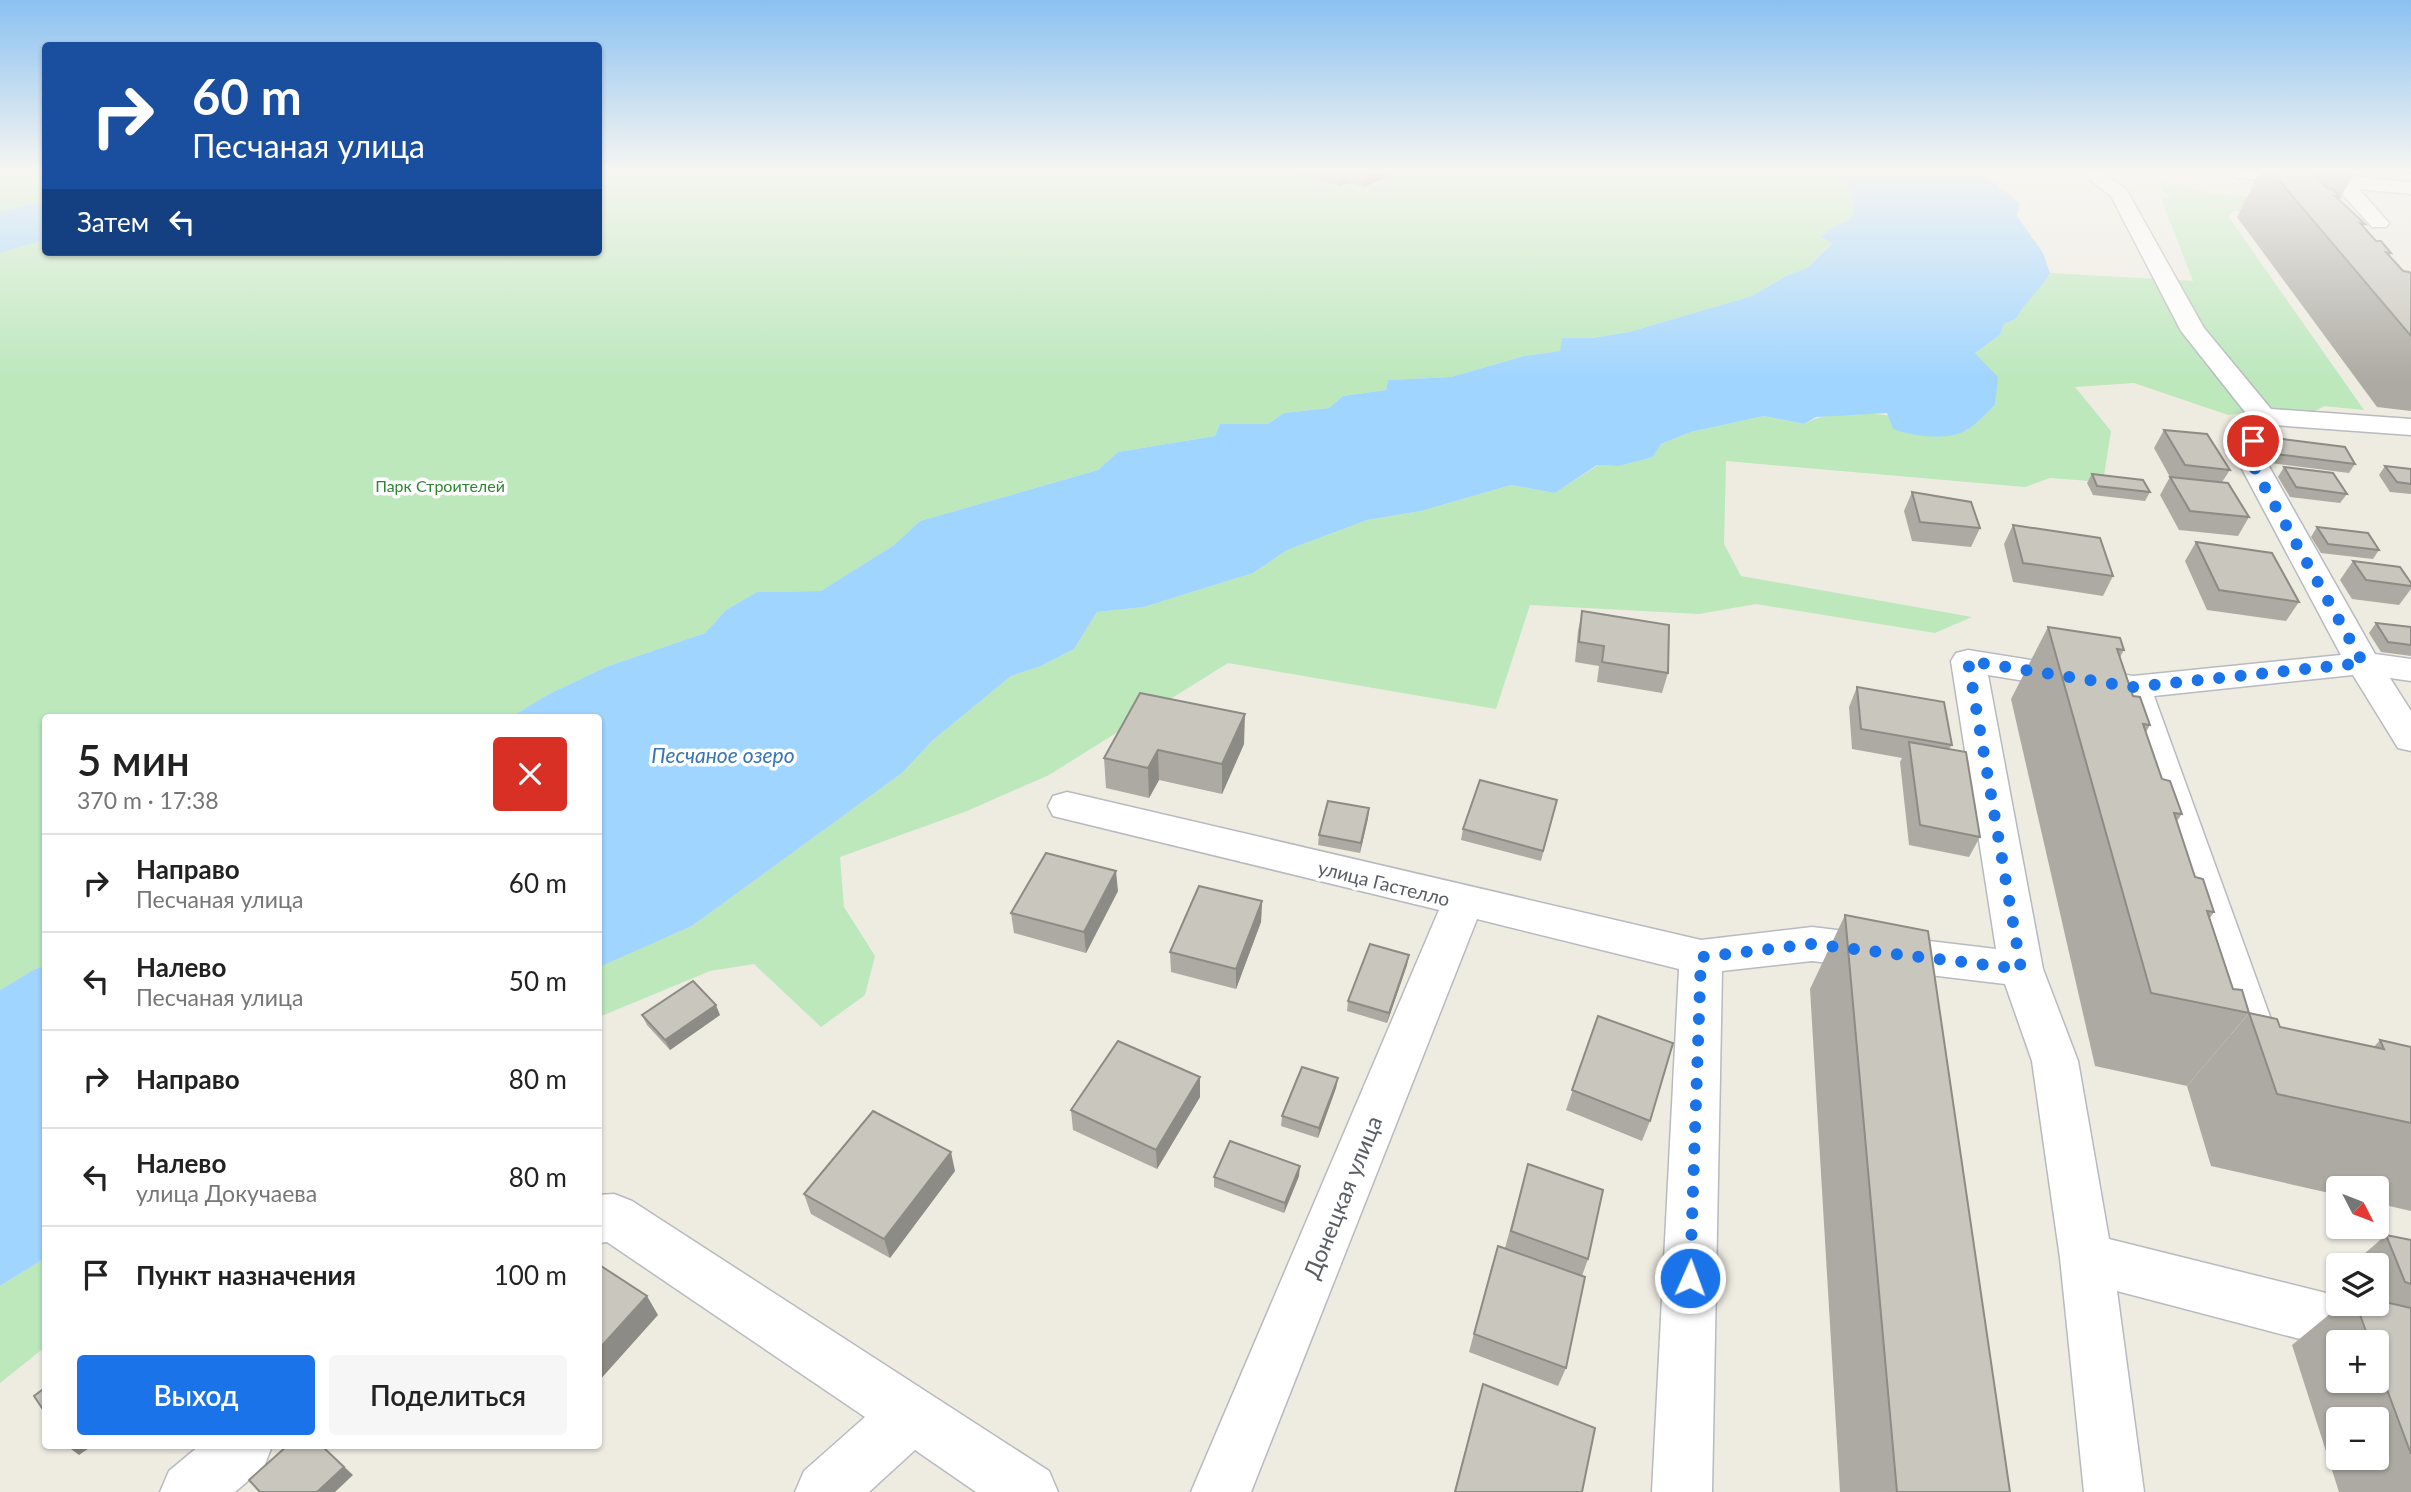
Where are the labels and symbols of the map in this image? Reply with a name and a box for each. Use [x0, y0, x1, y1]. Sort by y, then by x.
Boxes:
pin [2223, 411, 2283, 471]
park label: Парк Строителей [375, 476, 505, 495]
water label: Песчаное озеро [651, 742, 795, 767]
street label: улица Гастелло [1316, 856, 1452, 910]
street label: Донецкая улица [1297, 1112, 1387, 1282]
north arrow [2326, 1176, 2389, 1239]
position arrow [1653, 1241, 1727, 1315]

